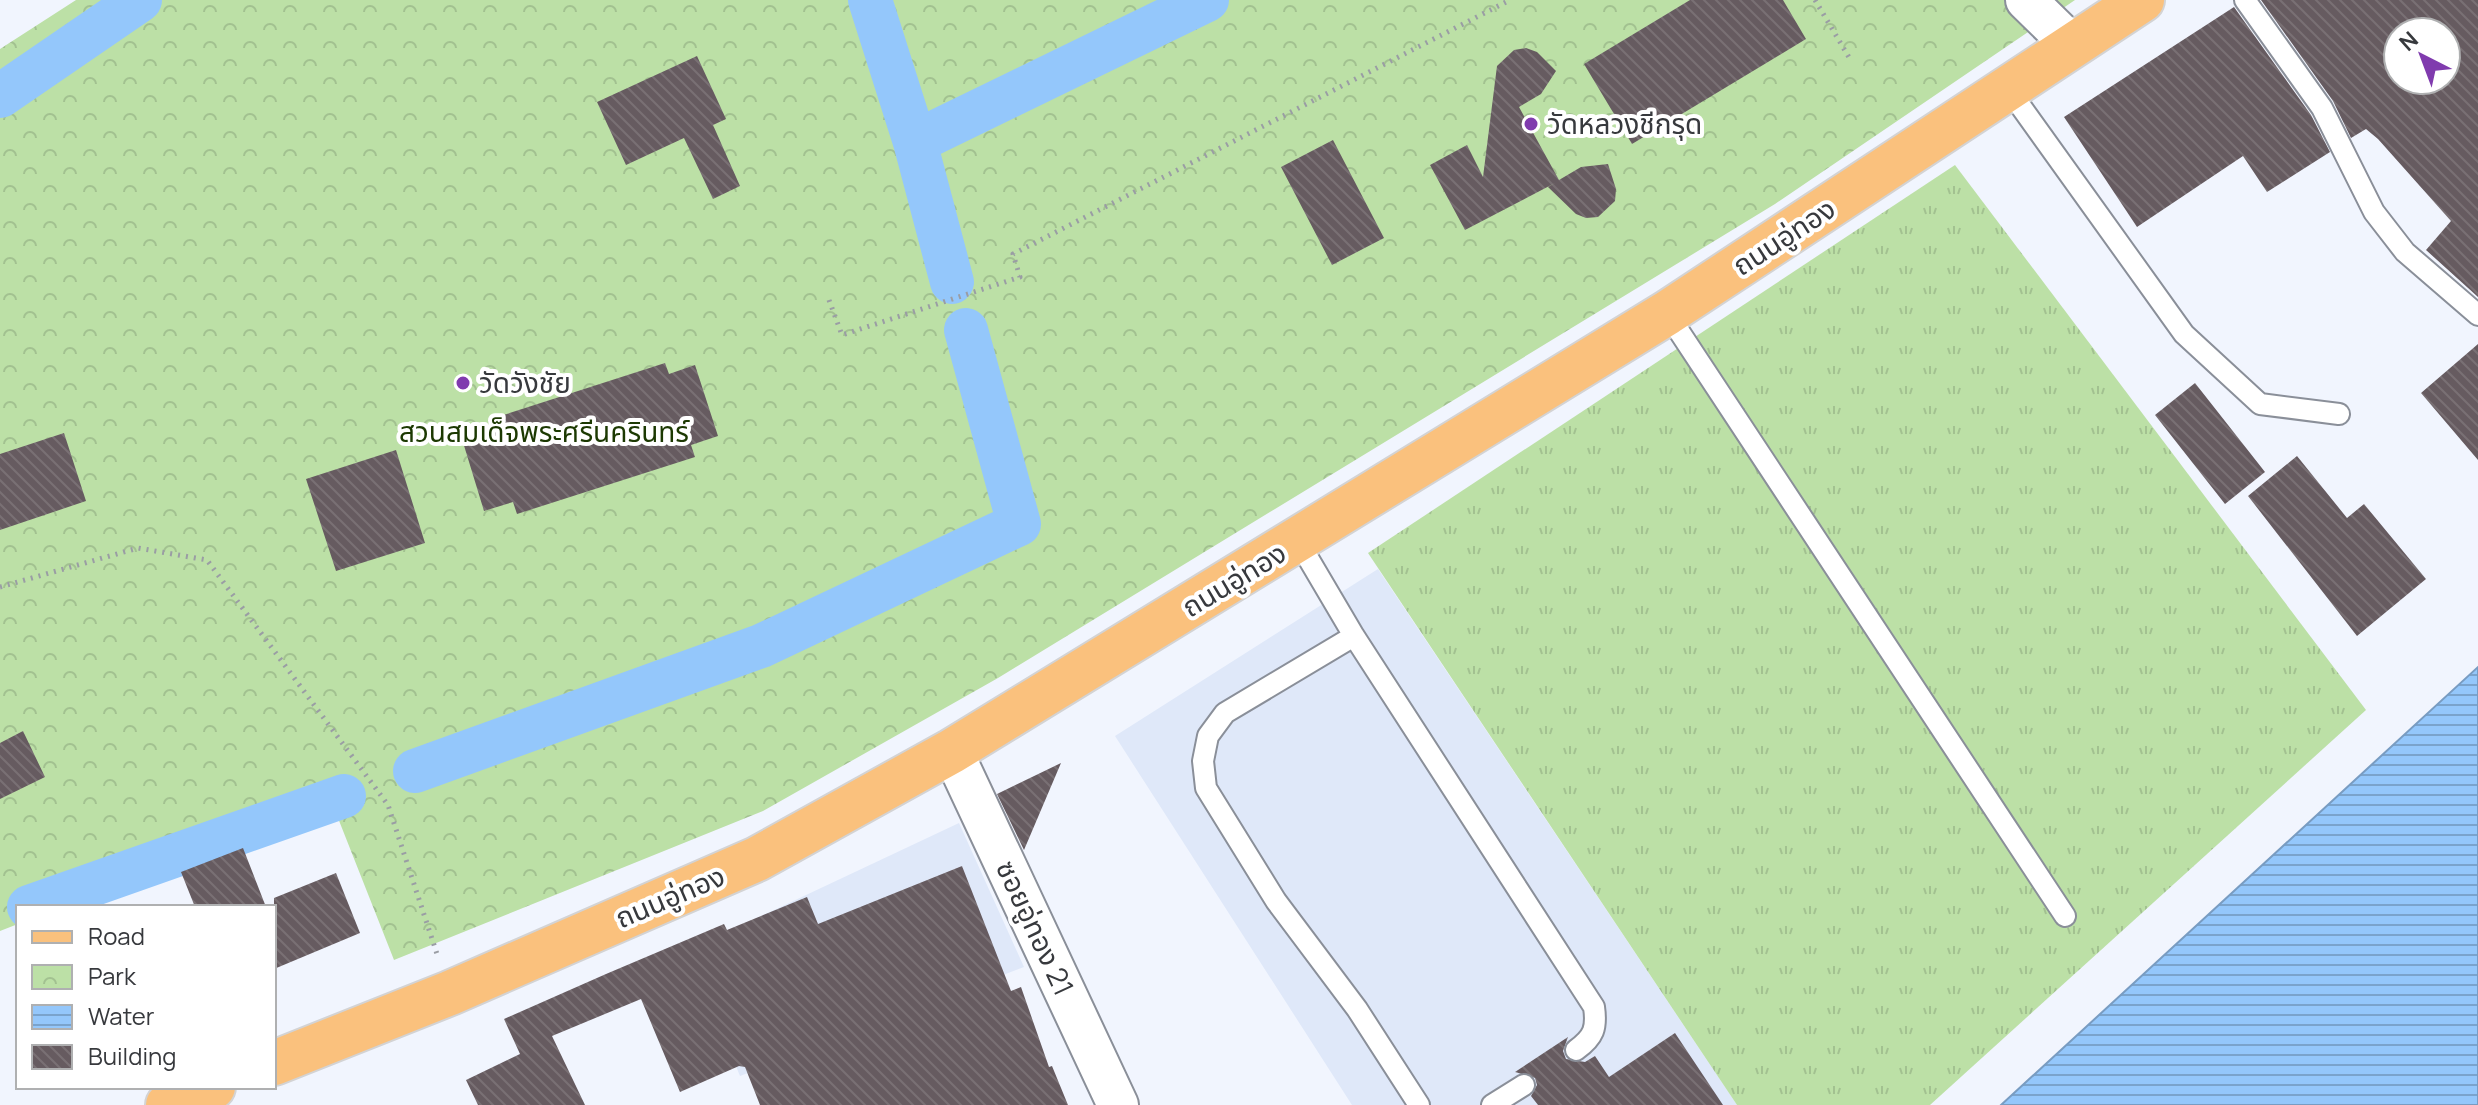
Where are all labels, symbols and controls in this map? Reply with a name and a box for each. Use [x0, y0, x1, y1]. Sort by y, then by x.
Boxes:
north arrow [2382, 16, 2462, 96]
text: N [2393, 25, 2425, 58]
place label: วัดหลวงชีกรุด [1547, 104, 1702, 142]
marker: วัดหลวงชีกรุด [1522, 115, 1540, 133]
street label: ถนนอู่ทอง [1725, 189, 1842, 284]
place label: วัดวังชัย [479, 363, 571, 401]
marker: วัดวังชัย [454, 374, 472, 392]
park label: สวนสมเด็จพระศรีนครินทร์ [399, 412, 690, 450]
street label: ถนนอู่ทอง [1174, 533, 1293, 625]
street label: ซอยอู่ทอง 21 [988, 854, 1084, 1001]
street label: ถนนอู่ทอง [609, 856, 730, 936]
legend [16, 905, 276, 1089]
text: Road [88, 919, 145, 952]
text: Park [88, 959, 137, 992]
text: Water [88, 999, 155, 1032]
text: Building [88, 1039, 176, 1072]

